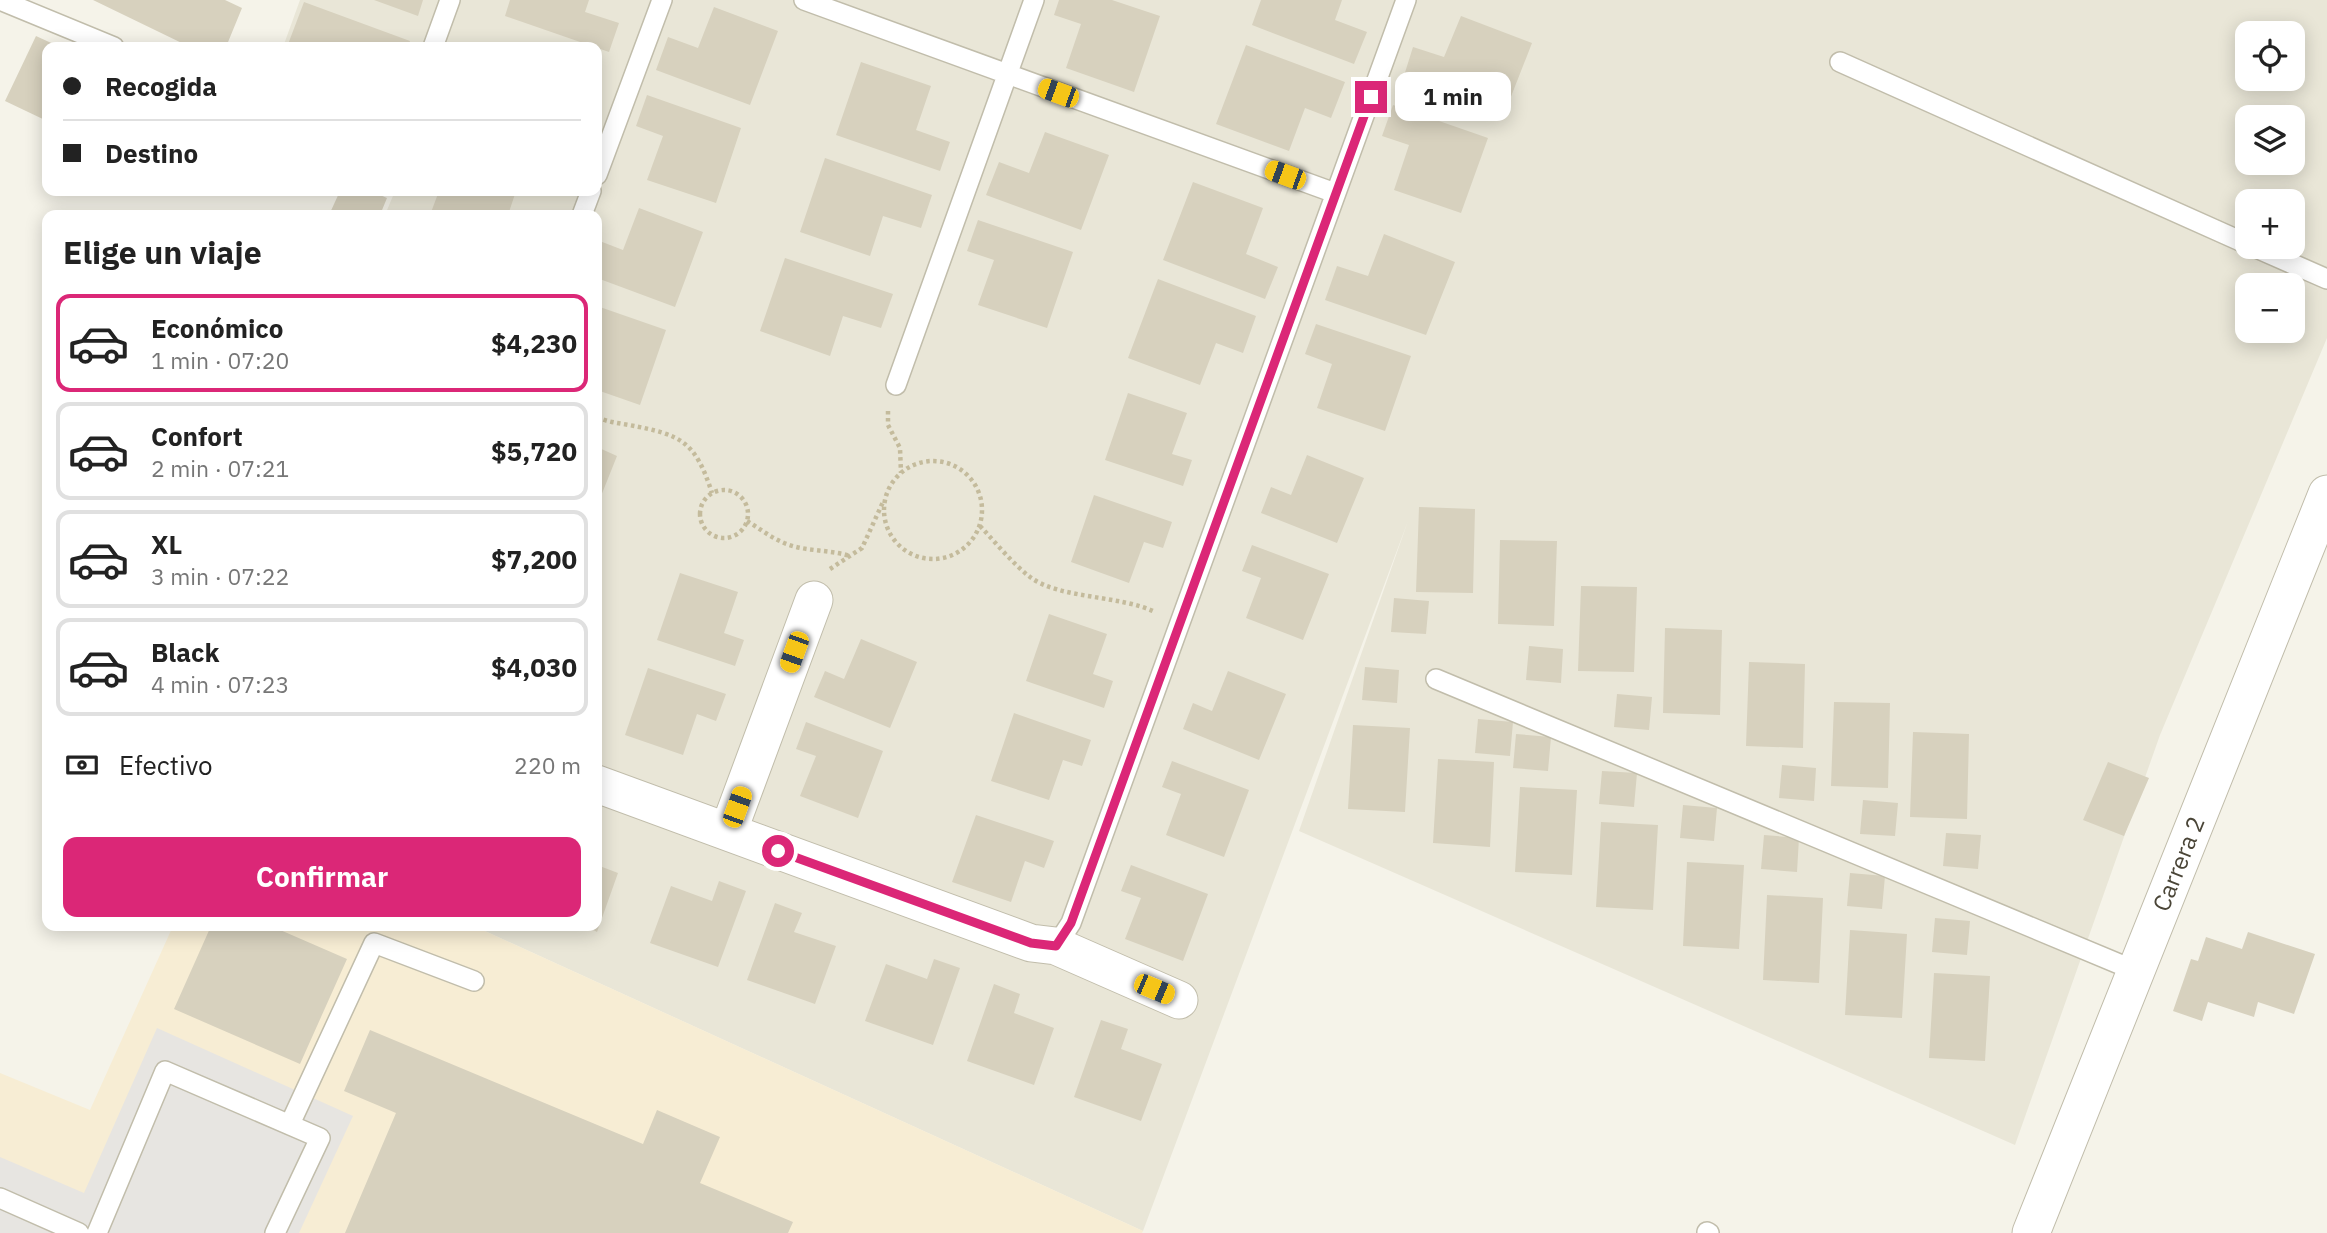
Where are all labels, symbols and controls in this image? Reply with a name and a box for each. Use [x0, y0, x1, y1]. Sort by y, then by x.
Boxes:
map controls [2235, 21, 2305, 343]
button: locate [2235, 21, 2305, 91]
text: Recogida [105, 69, 217, 103]
callout: 1 min [1396, 72, 1511, 122]
car [1035, 76, 1082, 110]
route end [1355, 81, 1387, 113]
text: 1 min [1423, 81, 1483, 111]
button: layers [2235, 105, 2305, 175]
text: Destino [105, 136, 198, 170]
car [1262, 158, 1309, 192]
button: + [2235, 189, 2305, 259]
text: Elige un viaje [63, 231, 262, 273]
button: − [2235, 273, 2305, 343]
text: Económico [151, 311, 283, 345]
icon: car [67, 312, 130, 375]
text: $4,230 [491, 326, 577, 360]
text: 1 min · 07:20 [151, 345, 289, 375]
text: Confort [151, 419, 243, 453]
icon: car [67, 420, 130, 483]
text: $5,720 [491, 434, 577, 468]
text: 2 min · 07:21 [151, 453, 289, 483]
text: XL [151, 527, 182, 561]
icon: car [67, 528, 130, 591]
text: $7,200 [491, 542, 577, 576]
text: 3 min · 07:22 [151, 561, 289, 591]
car [777, 629, 812, 675]
text: Black [151, 635, 219, 669]
icon: car [67, 636, 130, 699]
text: $4,030 [491, 650, 577, 684]
text: 4 min · 07:23 [151, 669, 289, 699]
icon: cash [63, 746, 101, 784]
text: Efectivo [119, 748, 213, 782]
text: 220 m [514, 750, 581, 780]
car [720, 784, 755, 830]
street label: Carrera 2 [2145, 811, 2212, 916]
route start [762, 835, 794, 867]
button: Confirmar [63, 837, 581, 917]
car [1131, 971, 1178, 1007]

